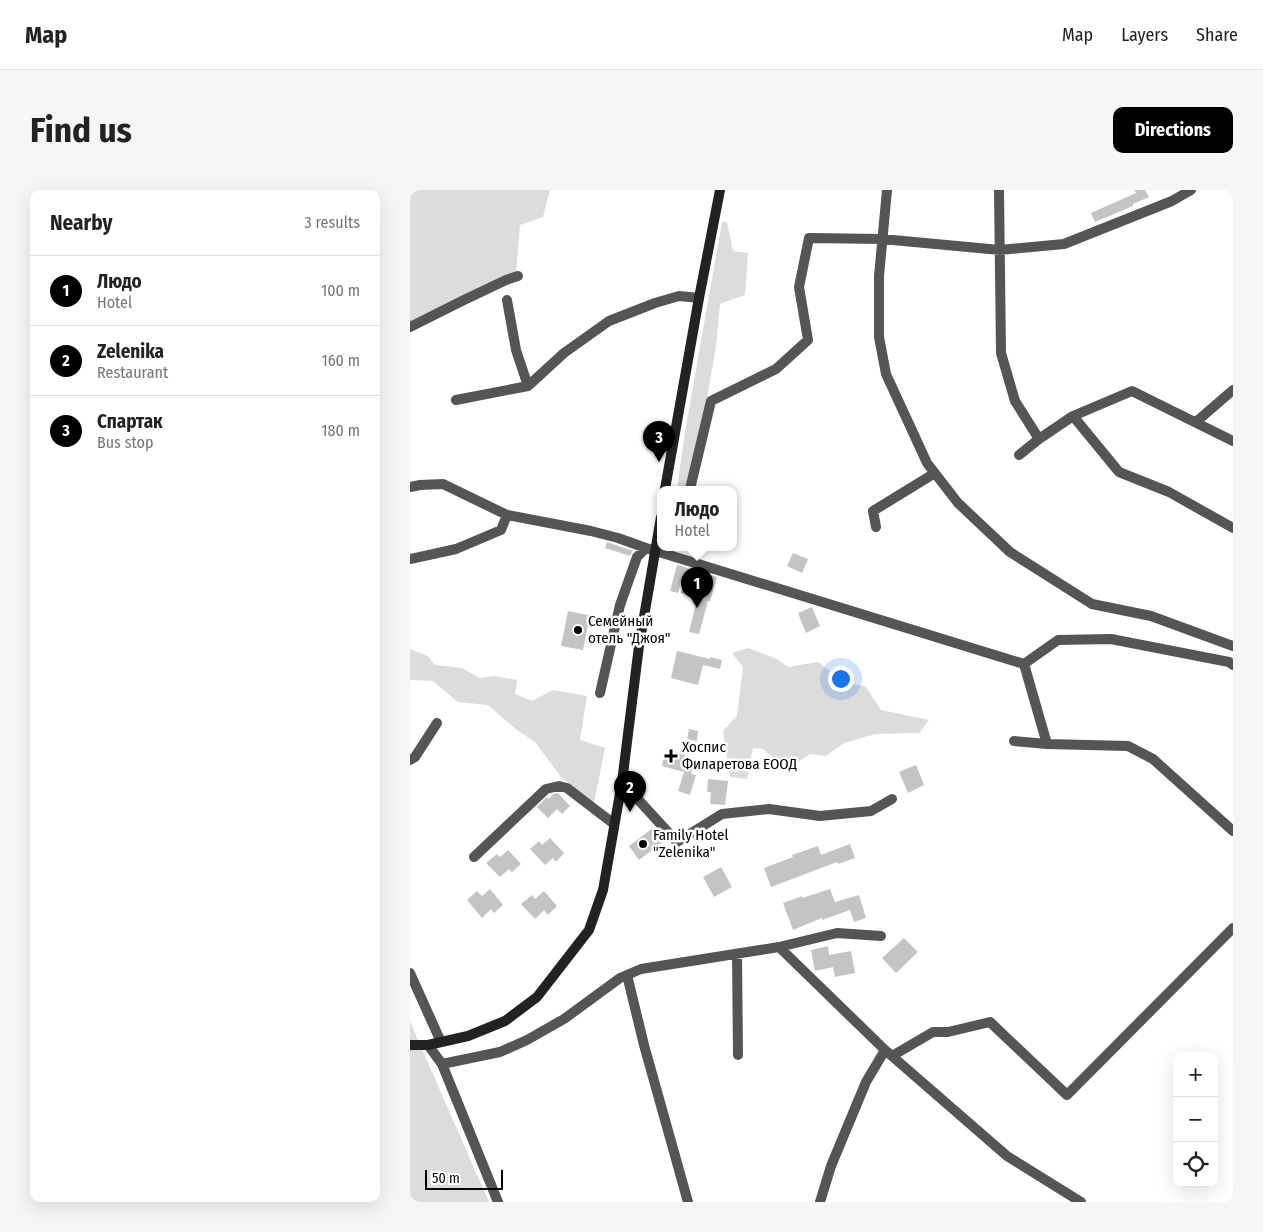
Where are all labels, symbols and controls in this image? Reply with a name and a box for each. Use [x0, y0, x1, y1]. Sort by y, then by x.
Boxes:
text: Map [25, 21, 67, 49]
text: Map [1062, 24, 1093, 46]
text: Layers [1121, 24, 1168, 46]
text: Share [1196, 24, 1238, 46]
button: Directions [1113, 107, 1233, 153]
text: Find us [30, 109, 132, 151]
text: Nearby [50, 210, 112, 236]
text: 3 results [304, 213, 360, 232]
text: Людо [97, 270, 142, 293]
text: 1 [63, 281, 69, 300]
text: 100 m [321, 281, 360, 300]
text: Hotel [97, 293, 132, 312]
text: Zelenika [97, 340, 164, 363]
text: 2 [62, 351, 70, 370]
text: 160 m [321, 351, 360, 370]
text: Restaurant [97, 363, 168, 382]
text: Спартак [97, 410, 163, 433]
text: 3 [62, 421, 70, 440]
text: 180 m [321, 421, 360, 440]
pin: 3 [643, 421, 675, 462]
text: Bus stop [97, 433, 153, 452]
popup [657, 486, 737, 551]
text: Людо [675, 498, 719, 521]
text: Hotel [675, 521, 710, 540]
pin: 1 [681, 567, 713, 608]
place label: Семейный отель "Джоя" [588, 612, 671, 647]
marker: Семейный отель "Джоя" [572, 624, 584, 636]
your location [828, 666, 854, 692]
place label: Хоспис Филаретова ЕООД [682, 738, 797, 773]
marker: Хоспис Филаретова ЕООД [664, 749, 678, 763]
pin: 2 [614, 771, 646, 812]
place label: Family Hotel "Zelenika" [653, 826, 728, 861]
marker: Family Hotel "Zelenika" [637, 838, 649, 850]
map controls [1173, 1052, 1218, 1187]
button: + [1173, 1052, 1218, 1097]
button: − [1173, 1097, 1218, 1142]
button: locate [1173, 1142, 1218, 1187]
scale bar [425, 1167, 502, 1190]
text: 50 m [432, 1170, 460, 1187]

